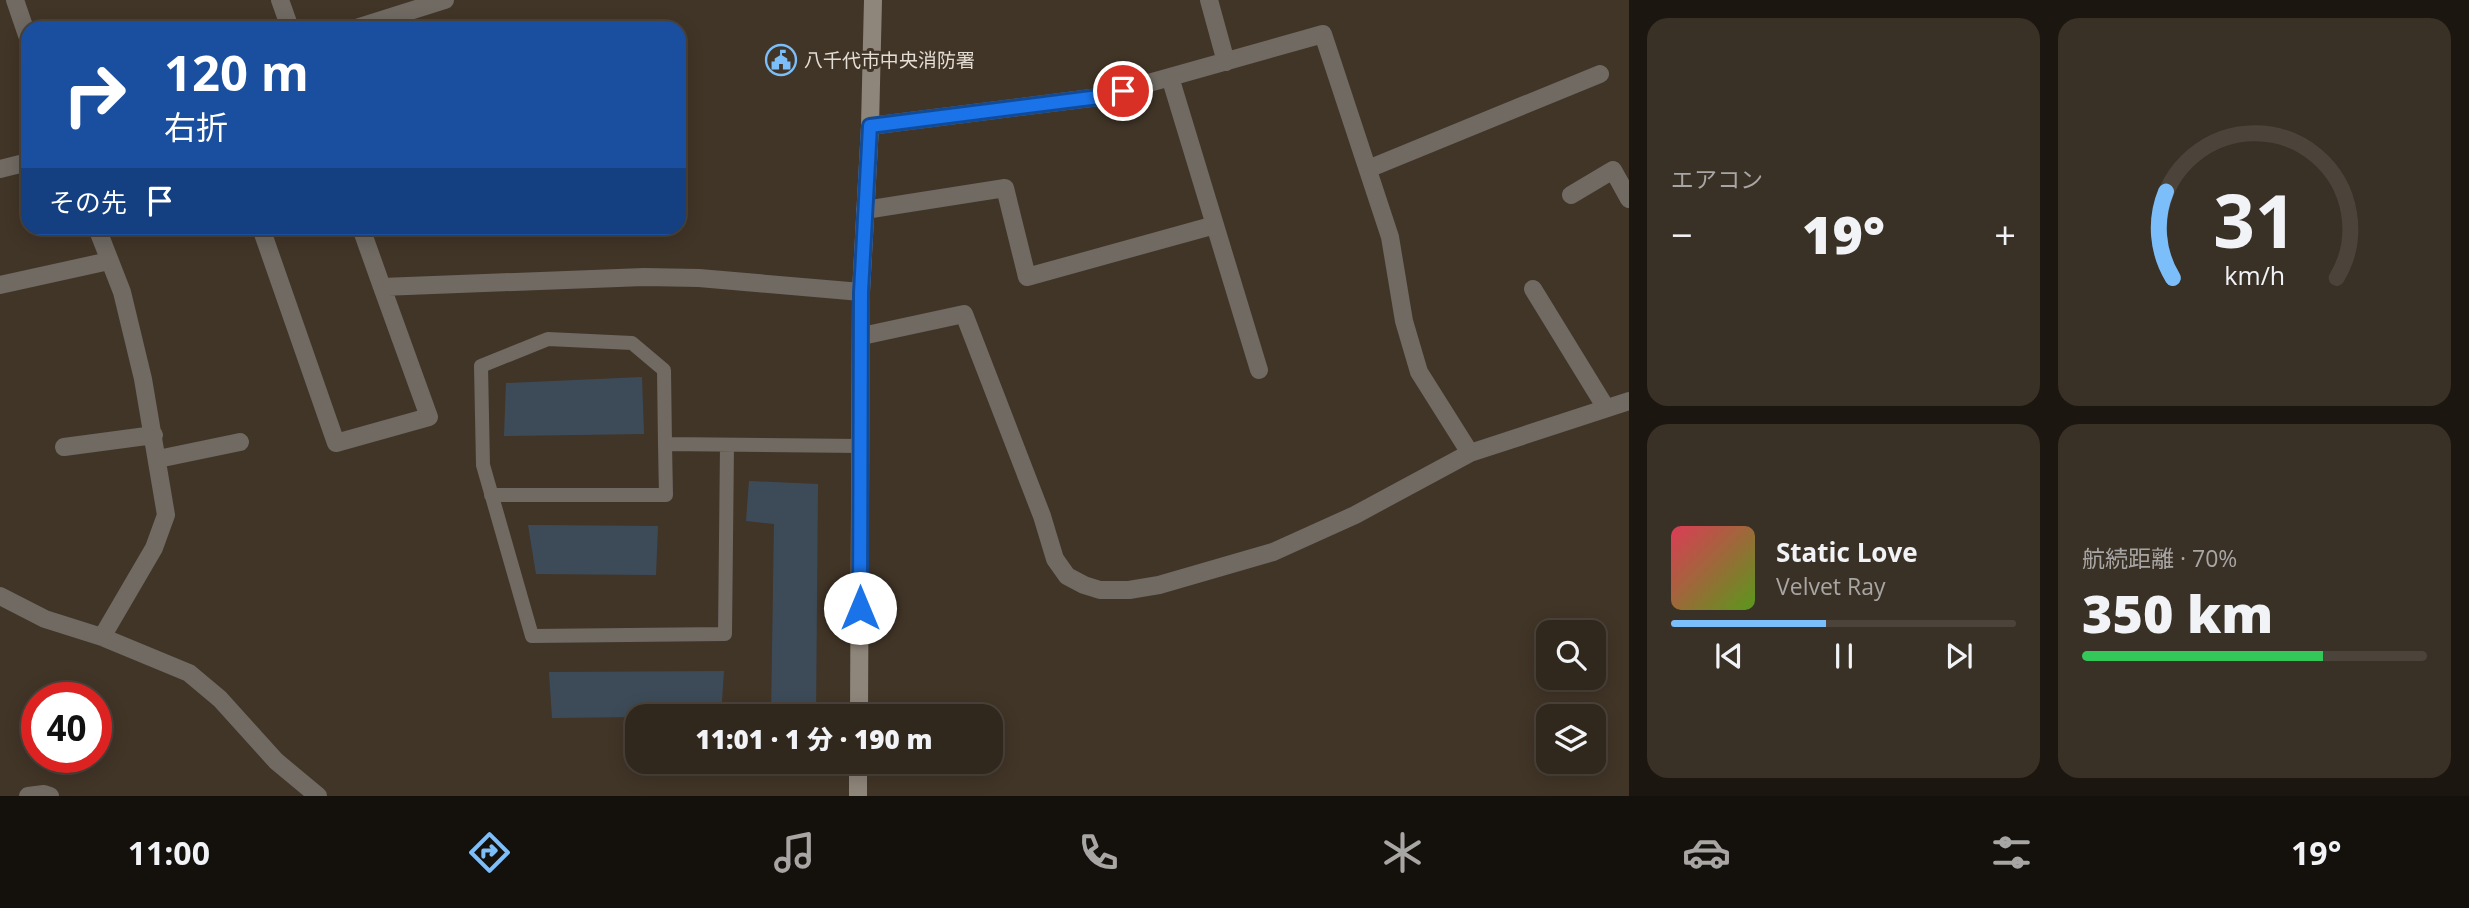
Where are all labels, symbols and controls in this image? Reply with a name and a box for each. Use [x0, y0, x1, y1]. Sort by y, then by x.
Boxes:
text: 120 m [164, 39, 309, 105]
public building icon: 八千代市中央消防署 [764, 43, 798, 77]
place label: 八千代市中央消防署 [804, 47, 975, 73]
icon: right [49, 49, 140, 140]
pin [1093, 61, 1153, 121]
icon: arrive [1104, 72, 1142, 110]
text: 右折 [164, 105, 228, 148]
text: エアコン [1671, 163, 1763, 195]
text: 31 [2213, 170, 2296, 269]
icon: arrive [141, 182, 179, 220]
text: その先 [49, 184, 127, 220]
text: 19° [1802, 198, 1885, 269]
text: − [1671, 208, 1693, 260]
text: + [1994, 208, 2016, 260]
text: km/h [2224, 258, 2285, 292]
text: Static Love [1776, 534, 1918, 570]
text: 航続距離 · 70% [2082, 542, 2237, 574]
text: Velvet Ray [1776, 570, 1886, 602]
position arrow [823, 571, 897, 645]
text: 350 km [2082, 577, 2273, 648]
map controls [1536, 620, 1606, 774]
button: search [1536, 620, 1606, 690]
icon: previous [1710, 637, 1748, 675]
icon: pause [1825, 637, 1863, 675]
icon: next [1940, 637, 1978, 675]
speed limit sign: 40 [21, 682, 112, 773]
button: layers [1536, 704, 1606, 774]
text: 11:01 · 1 分 · 190 m [696, 721, 932, 757]
icon: directions [465, 828, 514, 877]
icon: music [770, 828, 819, 877]
icon: phone [1074, 828, 1123, 877]
icon: climate [1378, 828, 1427, 877]
icon: car [1682, 828, 1731, 877]
icon: filters [1987, 828, 2036, 877]
text: 11:00 [128, 831, 210, 874]
text: 19° [2291, 831, 2341, 874]

